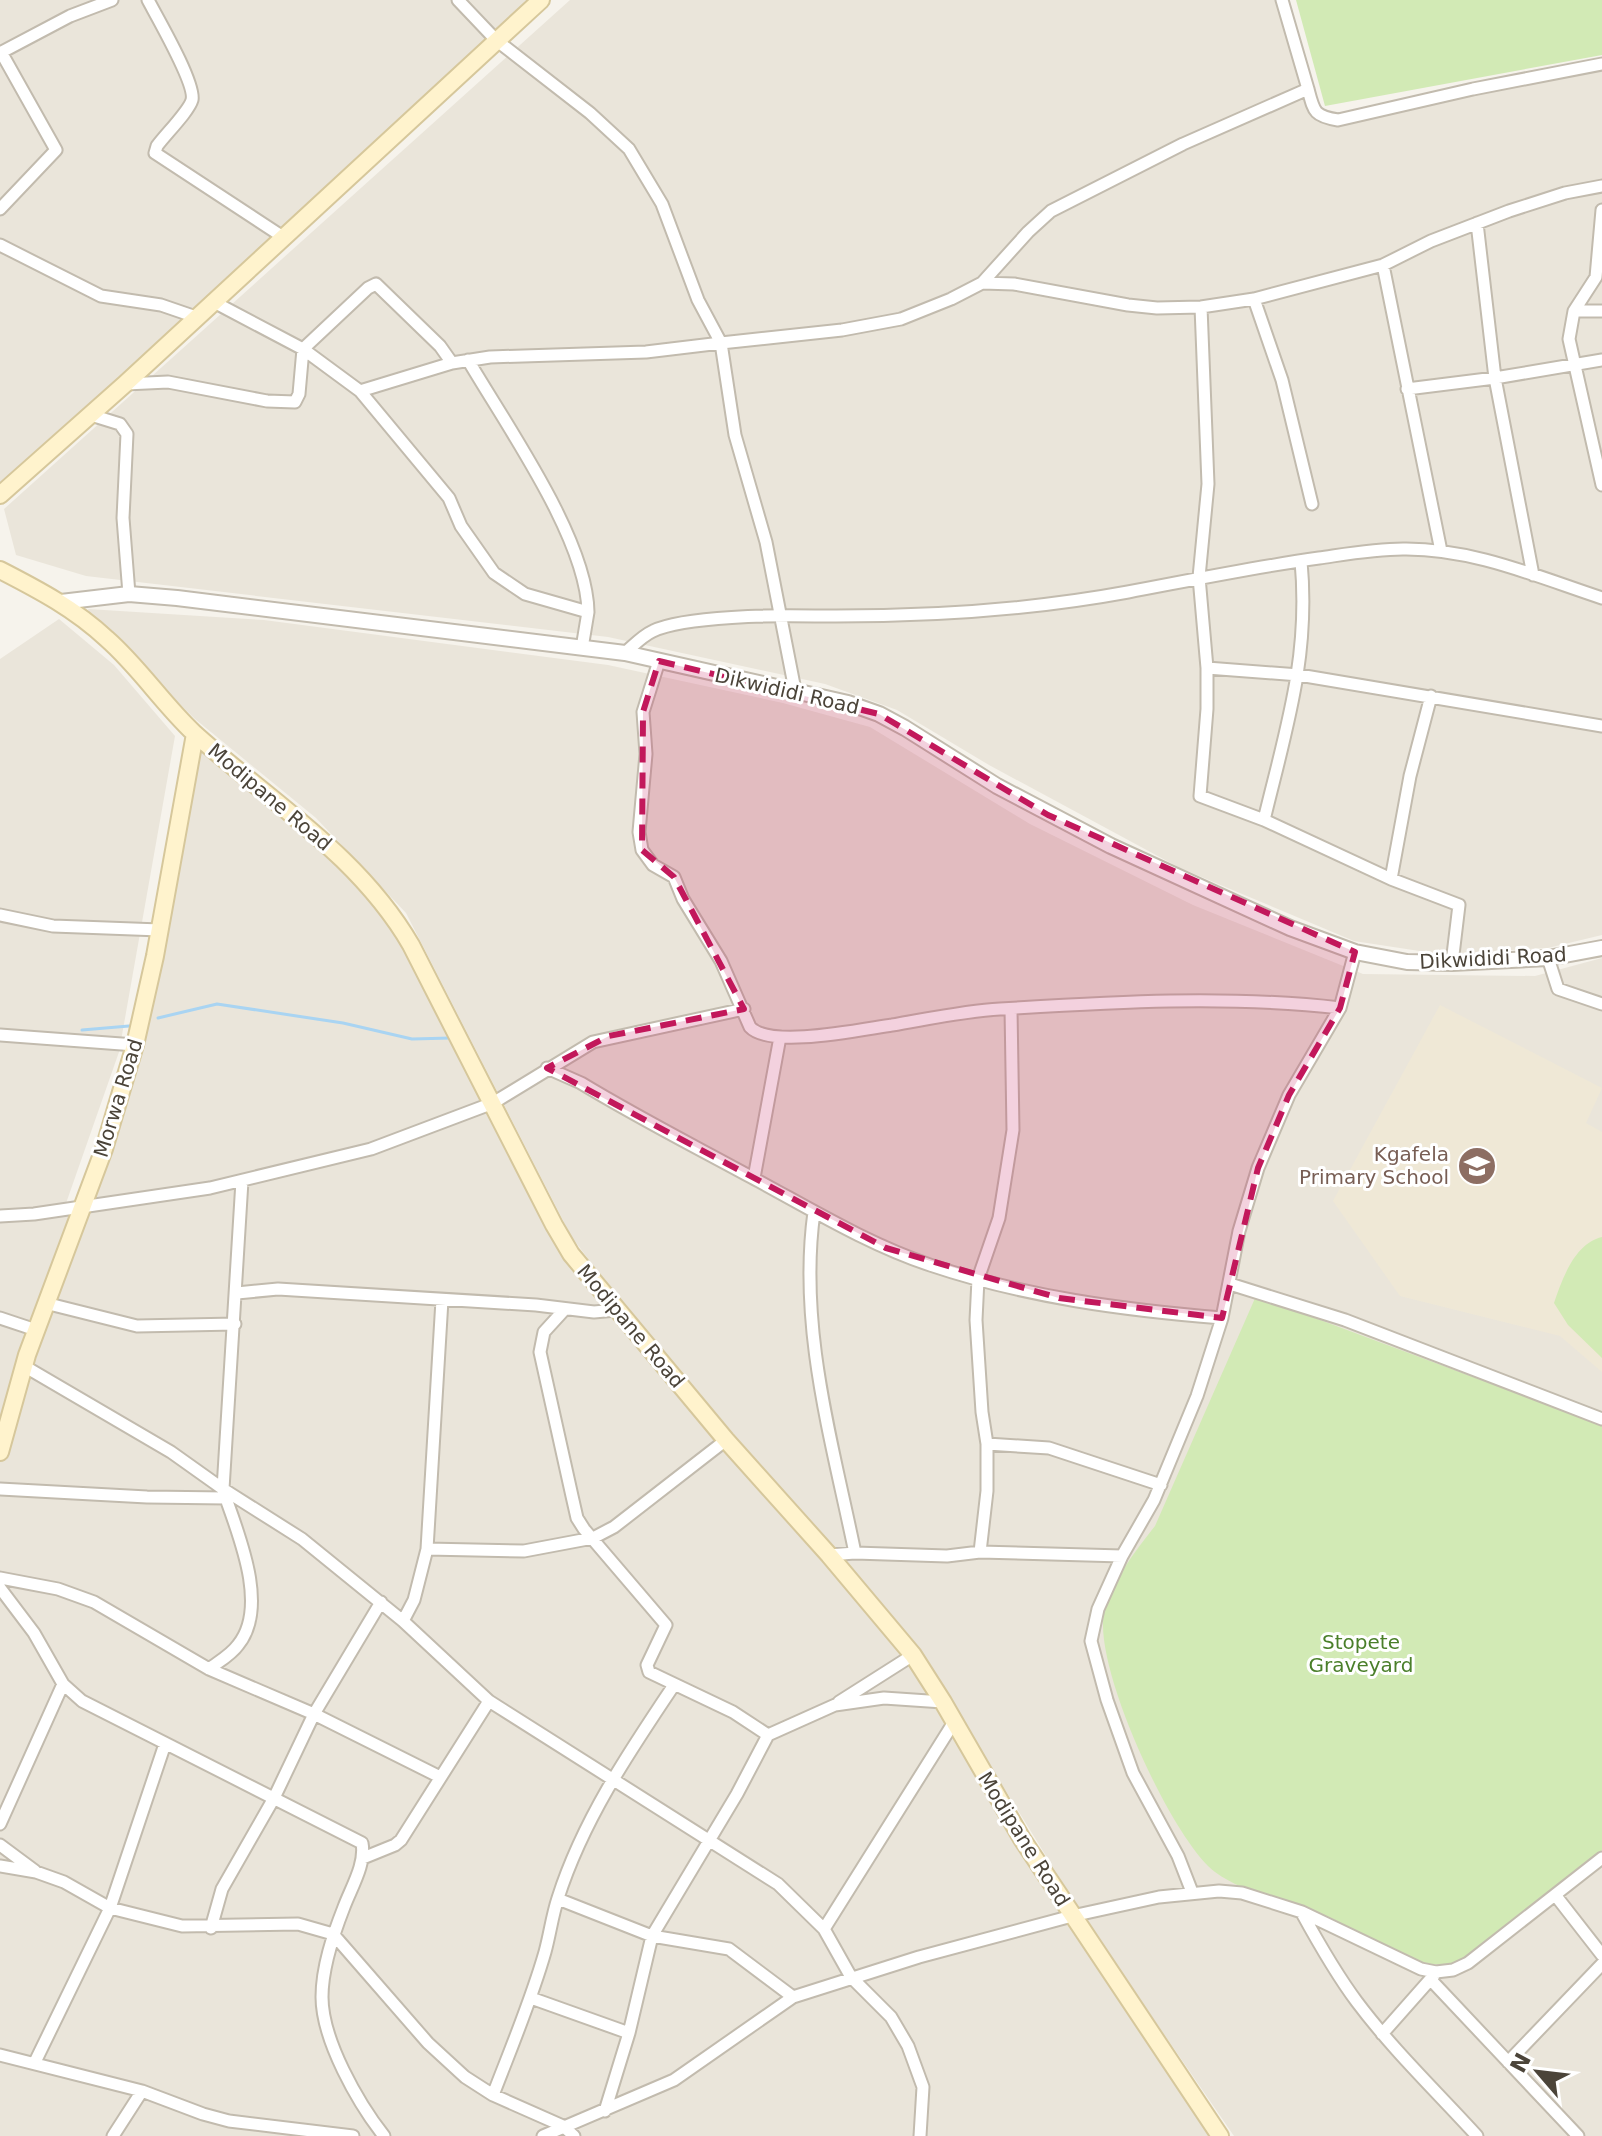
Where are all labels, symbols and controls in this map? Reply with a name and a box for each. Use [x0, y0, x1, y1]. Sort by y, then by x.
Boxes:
street label: Dikwididi Road [712, 663, 862, 719]
street label: Modipane Road [203, 738, 337, 856]
street label: Dikwididi Road [1419, 942, 1567, 974]
street label: Morwa Road [89, 1036, 147, 1160]
place label: Kgafela Primary School [1299, 1142, 1449, 1189]
school or university icon: Kgafela Primary School [1456, 1145, 1498, 1187]
street label: Modipane Road [572, 1259, 690, 1393]
park label: Stopete Graveyard [1309, 1630, 1413, 1677]
street label: Modipane Road [973, 1767, 1075, 1911]
north arrow [1498, 2032, 1578, 2112]
text: N [1505, 2049, 1536, 2077]

